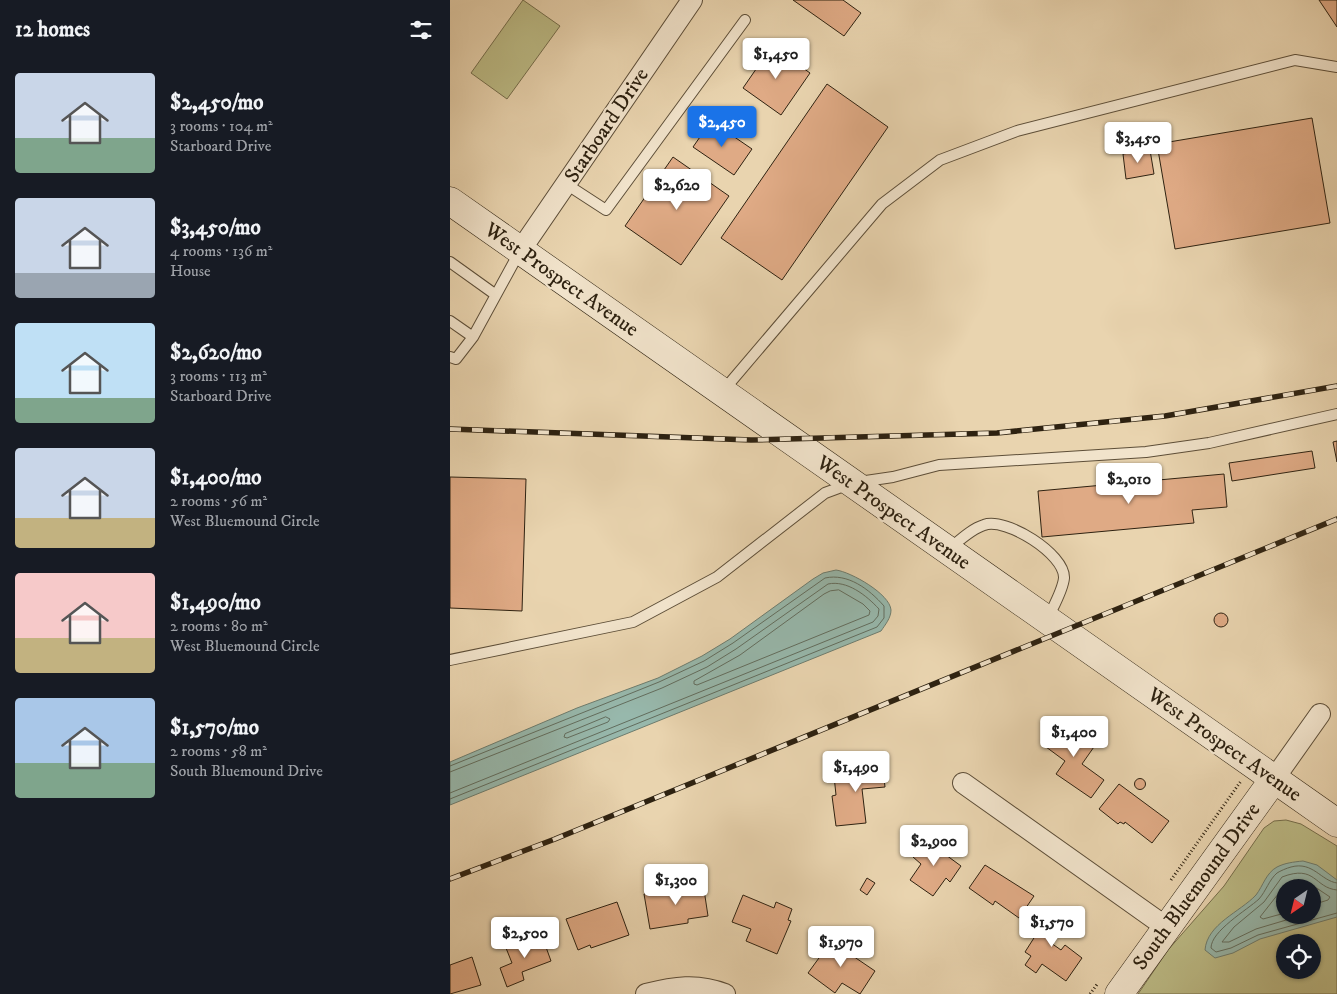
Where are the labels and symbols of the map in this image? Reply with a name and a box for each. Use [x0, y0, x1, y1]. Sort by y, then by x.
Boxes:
pin: $1,450 [735, 38, 817, 80]
street label: Starboard Drive [559, 63, 655, 188]
pin: $2,450 [681, 106, 763, 148]
pin: $3,450 [1097, 121, 1179, 164]
pin: $2,620 [636, 168, 718, 211]
street label: West Prospect Avenue [478, 216, 644, 343]
street label: West Prospect Avenue [810, 449, 976, 576]
pin: $2,010 [1088, 462, 1170, 505]
street label: West Prospect Avenue [1141, 681, 1307, 808]
pin: $1,400 [1033, 716, 1115, 758]
pin: $1,490 [815, 750, 897, 793]
street label: South Bluemound Drive [1127, 798, 1266, 975]
pin: $2,900 [893, 824, 975, 867]
pin: $1,300 [635, 864, 717, 906]
north arrow [1276, 879, 1321, 924]
pin: $1,570 [1011, 906, 1093, 948]
pin: $2,500 [484, 916, 566, 959]
pin: $1,970 [800, 926, 882, 968]

